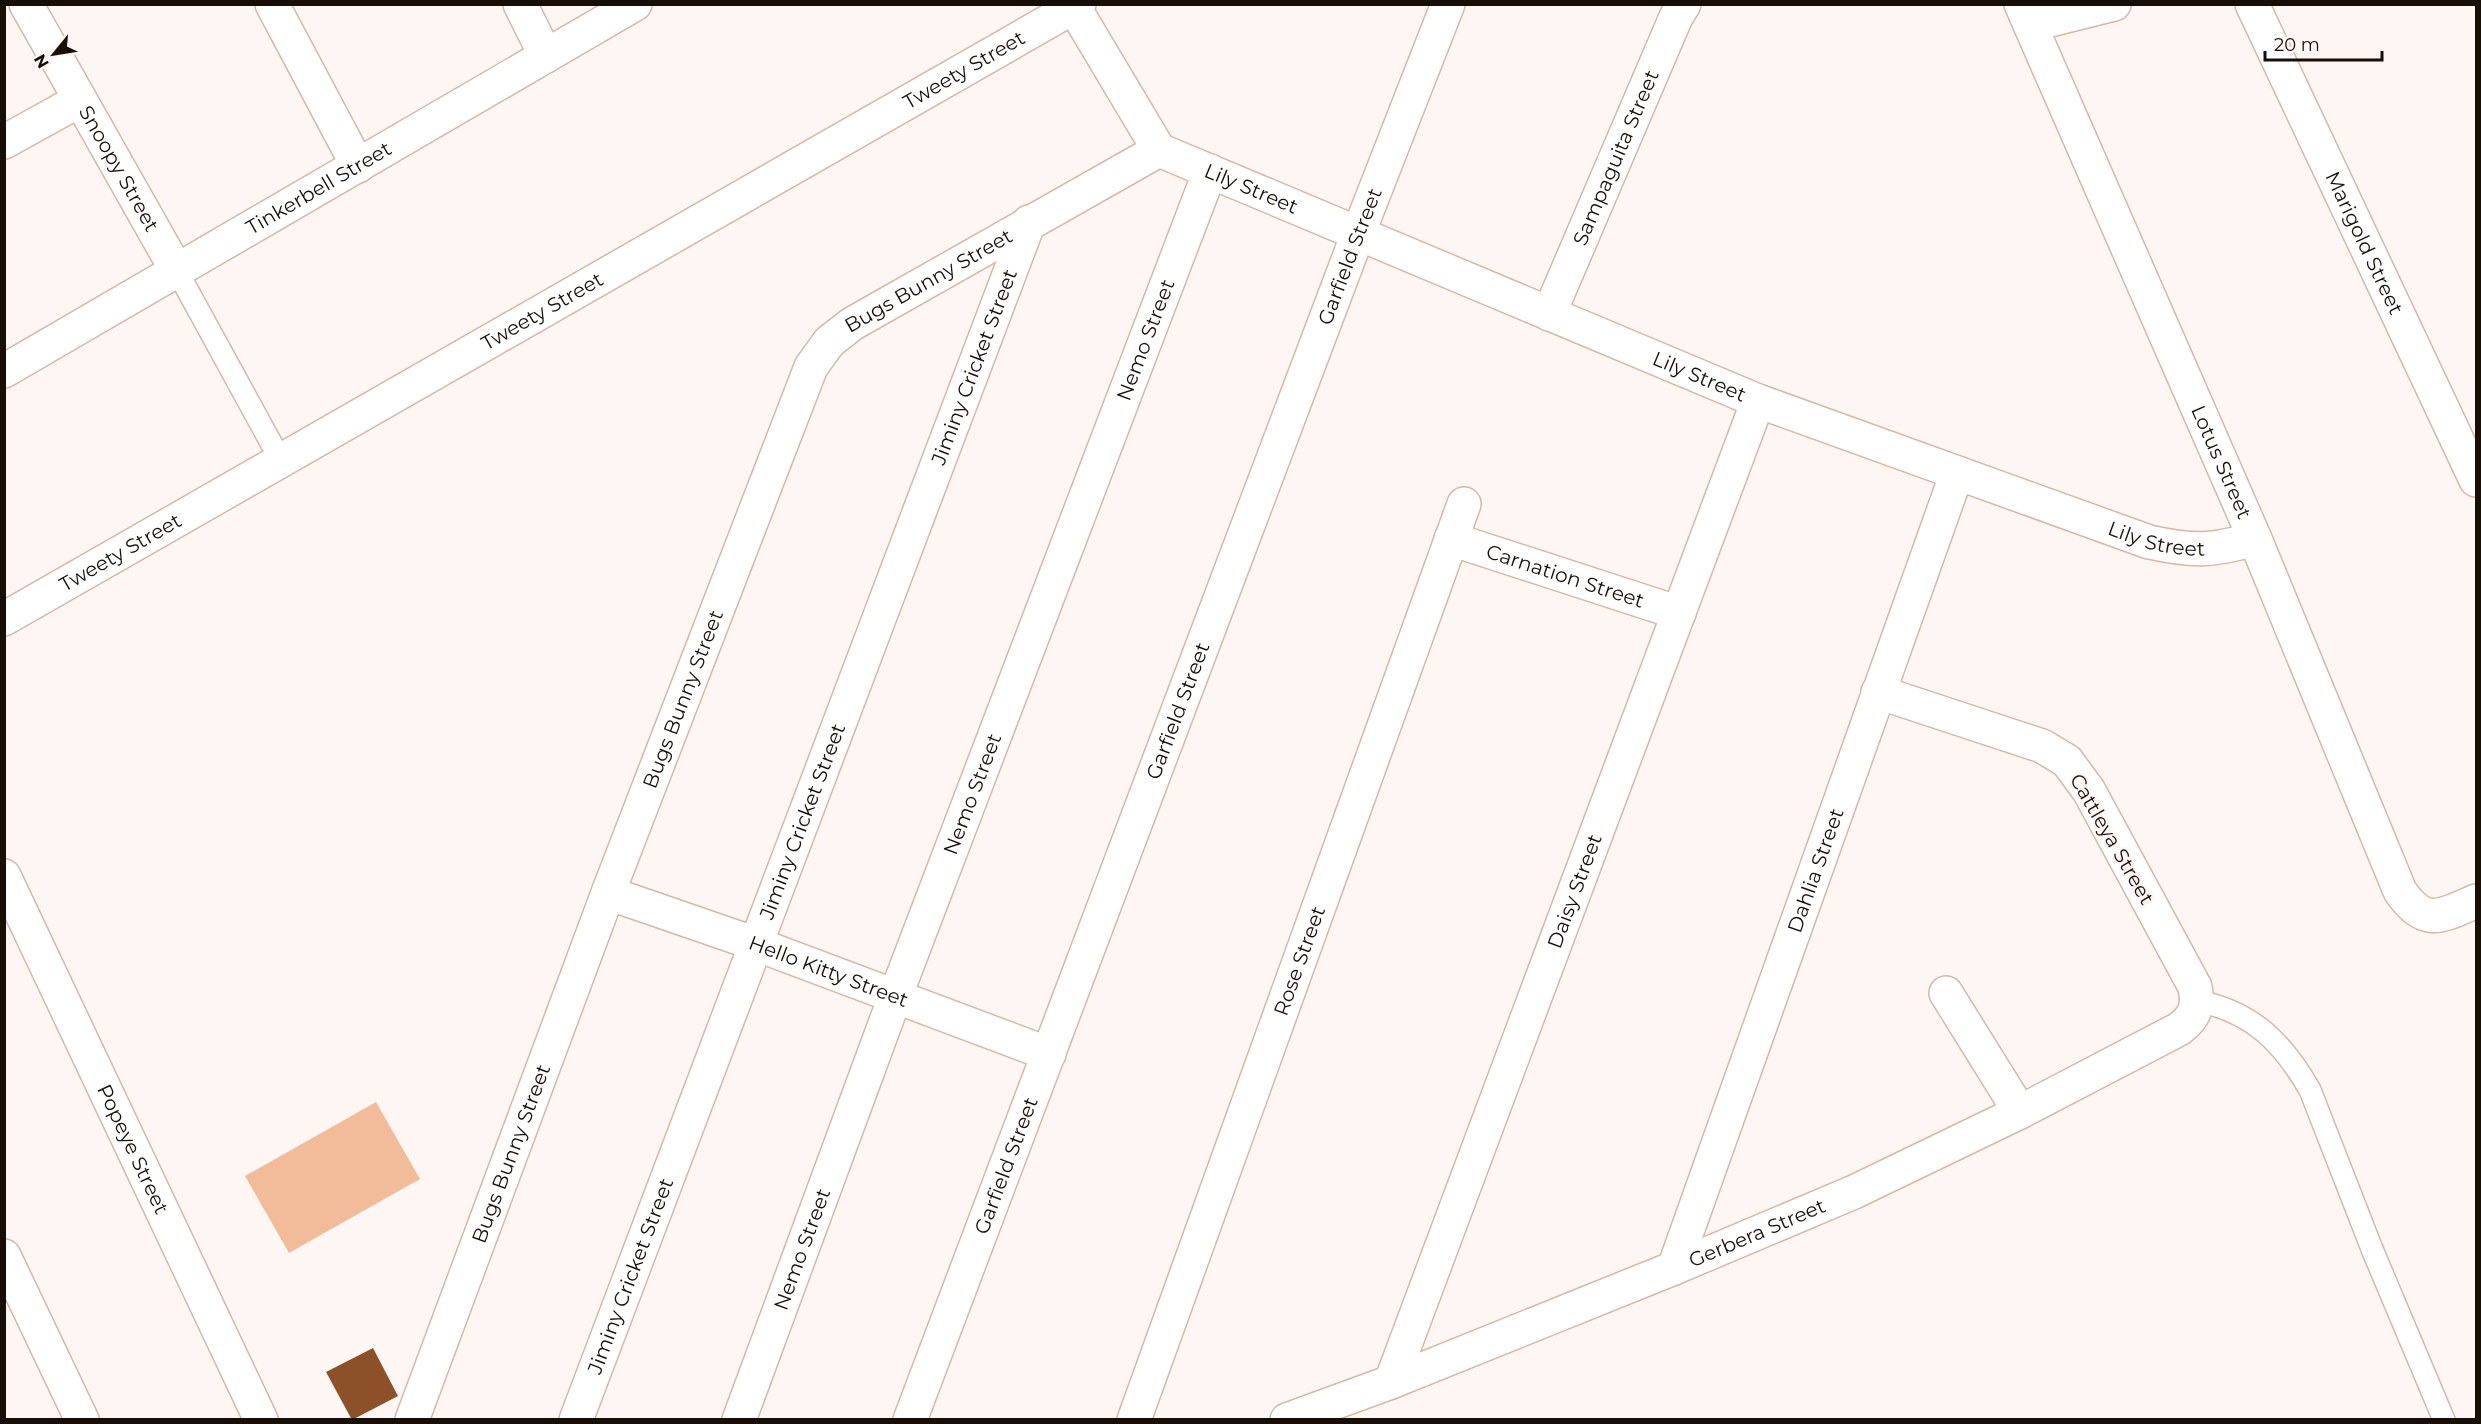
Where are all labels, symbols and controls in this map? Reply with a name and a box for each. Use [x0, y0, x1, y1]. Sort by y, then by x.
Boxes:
north arrow [24, 24, 84, 84]
scale bar [2265, 24, 2382, 62]
street label: Tweety Street [899, 26, 1029, 114]
text: 20 m [2274, 34, 2320, 56]
text: N [30, 51, 53, 72]
street label: Sampaguita Street [1568, 66, 1664, 249]
street label: Snoopy Street [74, 101, 164, 236]
street label: Tinkerbell Street [242, 136, 396, 240]
street label: Lily Street [1201, 158, 1302, 219]
street label: Marigold Street [2321, 168, 2408, 318]
street label: Garfield Street [1313, 184, 1387, 328]
street label: Bugs Bunny Street [840, 224, 1017, 338]
street label: Jiminy Cricket Street [926, 266, 1022, 469]
street label: Tweety Street [477, 267, 607, 355]
street label: Nemo Street [1112, 276, 1180, 404]
street label: Lily Street [1649, 346, 1750, 407]
street label: Lotus Street [2186, 402, 2257, 522]
street label: Tweety Street [55, 508, 185, 597]
street label: Lily Street [2105, 516, 2205, 561]
street label: Carnation Street [1483, 539, 1647, 613]
street label: Bugs Bunny Street [638, 607, 728, 792]
street label: Garfield Street [1141, 639, 1215, 783]
street label: Jiminy Cricket Street [754, 720, 850, 924]
street label: Nemo Street [938, 730, 1006, 858]
street label: Cattleya Street [2065, 769, 2159, 909]
street label: Dahlia Street [1782, 805, 1849, 936]
street label: Daisy Street [1542, 831, 1607, 952]
street label: Rose Street [1269, 903, 1330, 1019]
street label: Hello Kitty Street [746, 930, 911, 1012]
street label: Bugs Bunny Street [467, 1061, 555, 1247]
street label: Popeye Street [92, 1080, 174, 1218]
street label: Garfield Street [969, 1094, 1043, 1237]
street label: Jiminy Cricket Street [582, 1175, 678, 1378]
street label: Nemo Street [769, 1185, 835, 1313]
street label: Gerbera Street [1685, 1193, 1829, 1272]

